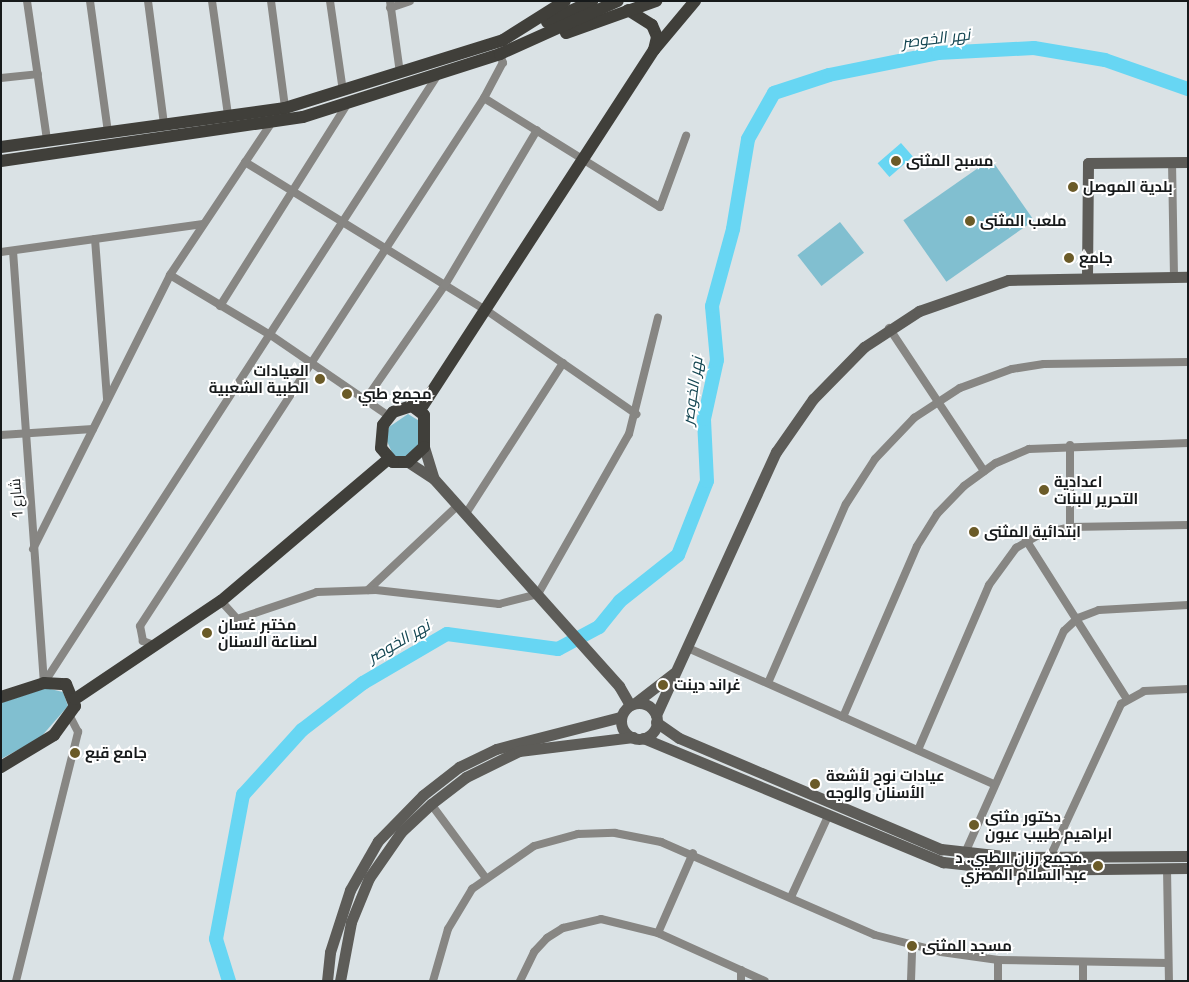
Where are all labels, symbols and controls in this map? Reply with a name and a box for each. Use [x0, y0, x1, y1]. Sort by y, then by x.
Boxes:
water label: نهر الخوصر [901, 25, 971, 53]
place label: مسبح المثنى [906, 152, 993, 170]
marker: مسبح المثنى [890, 155, 902, 167]
place label: بلدية الموصل [1083, 178, 1173, 196]
marker: بلدية الموصل [1067, 181, 1079, 193]
place label: ملعب المثنى [980, 212, 1067, 230]
marker: ملعب المثنى [964, 215, 976, 227]
place label: جامع [1079, 249, 1113, 267]
marker: جامع [1063, 252, 1075, 264]
water label: نهر الخوصر [679, 356, 707, 426]
place label: العيادات الطبية الشعبية [209, 361, 309, 396]
marker: العيادات الطبية الشعبية [313, 372, 327, 386]
place label: مجمع طبي [358, 385, 432, 403]
marker: مجمع طبي [340, 387, 354, 401]
place label: اعدادية التحرير للبنات [1054, 472, 1138, 507]
street label: شارع 1 [6, 478, 26, 518]
marker: اعدادية التحرير للبنات [1038, 484, 1050, 496]
place label: ابتدائية المثنى [984, 523, 1081, 541]
marker: ابتدائية المثنى [968, 526, 980, 538]
place label: مختبر غسان لصناعة الاسنان [218, 615, 317, 650]
water label: نهر الخوصر [364, 617, 434, 667]
marker: مختبر غسان لصناعة الاسنان [200, 626, 214, 640]
place label: غراند دينت [674, 676, 741, 694]
marker: غراند دينت [656, 678, 670, 692]
place label: جامع قبع [85, 744, 147, 762]
marker: جامع قبع [69, 747, 81, 759]
place label: عيادات نوح لأشعة الأسنان والوجه [826, 766, 945, 801]
marker: عيادات نوح لأشعة الأسنان والوجه [808, 777, 822, 791]
place label: دكتور مثنى ابراهيم طبيب عيون [985, 807, 1112, 842]
marker: دكتور مثنى ابراهيم طبيب عيون [967, 818, 981, 832]
place label: مجمع رزان الطبي. د. عبد السلام المصري [955, 848, 1087, 883]
marker: مجمع رزان الطبي. د. عبد السلام المصري [1091, 859, 1105, 873]
place label: مسجد المثنى [922, 937, 1012, 955]
marker: مسجد المثنى [906, 940, 918, 952]

